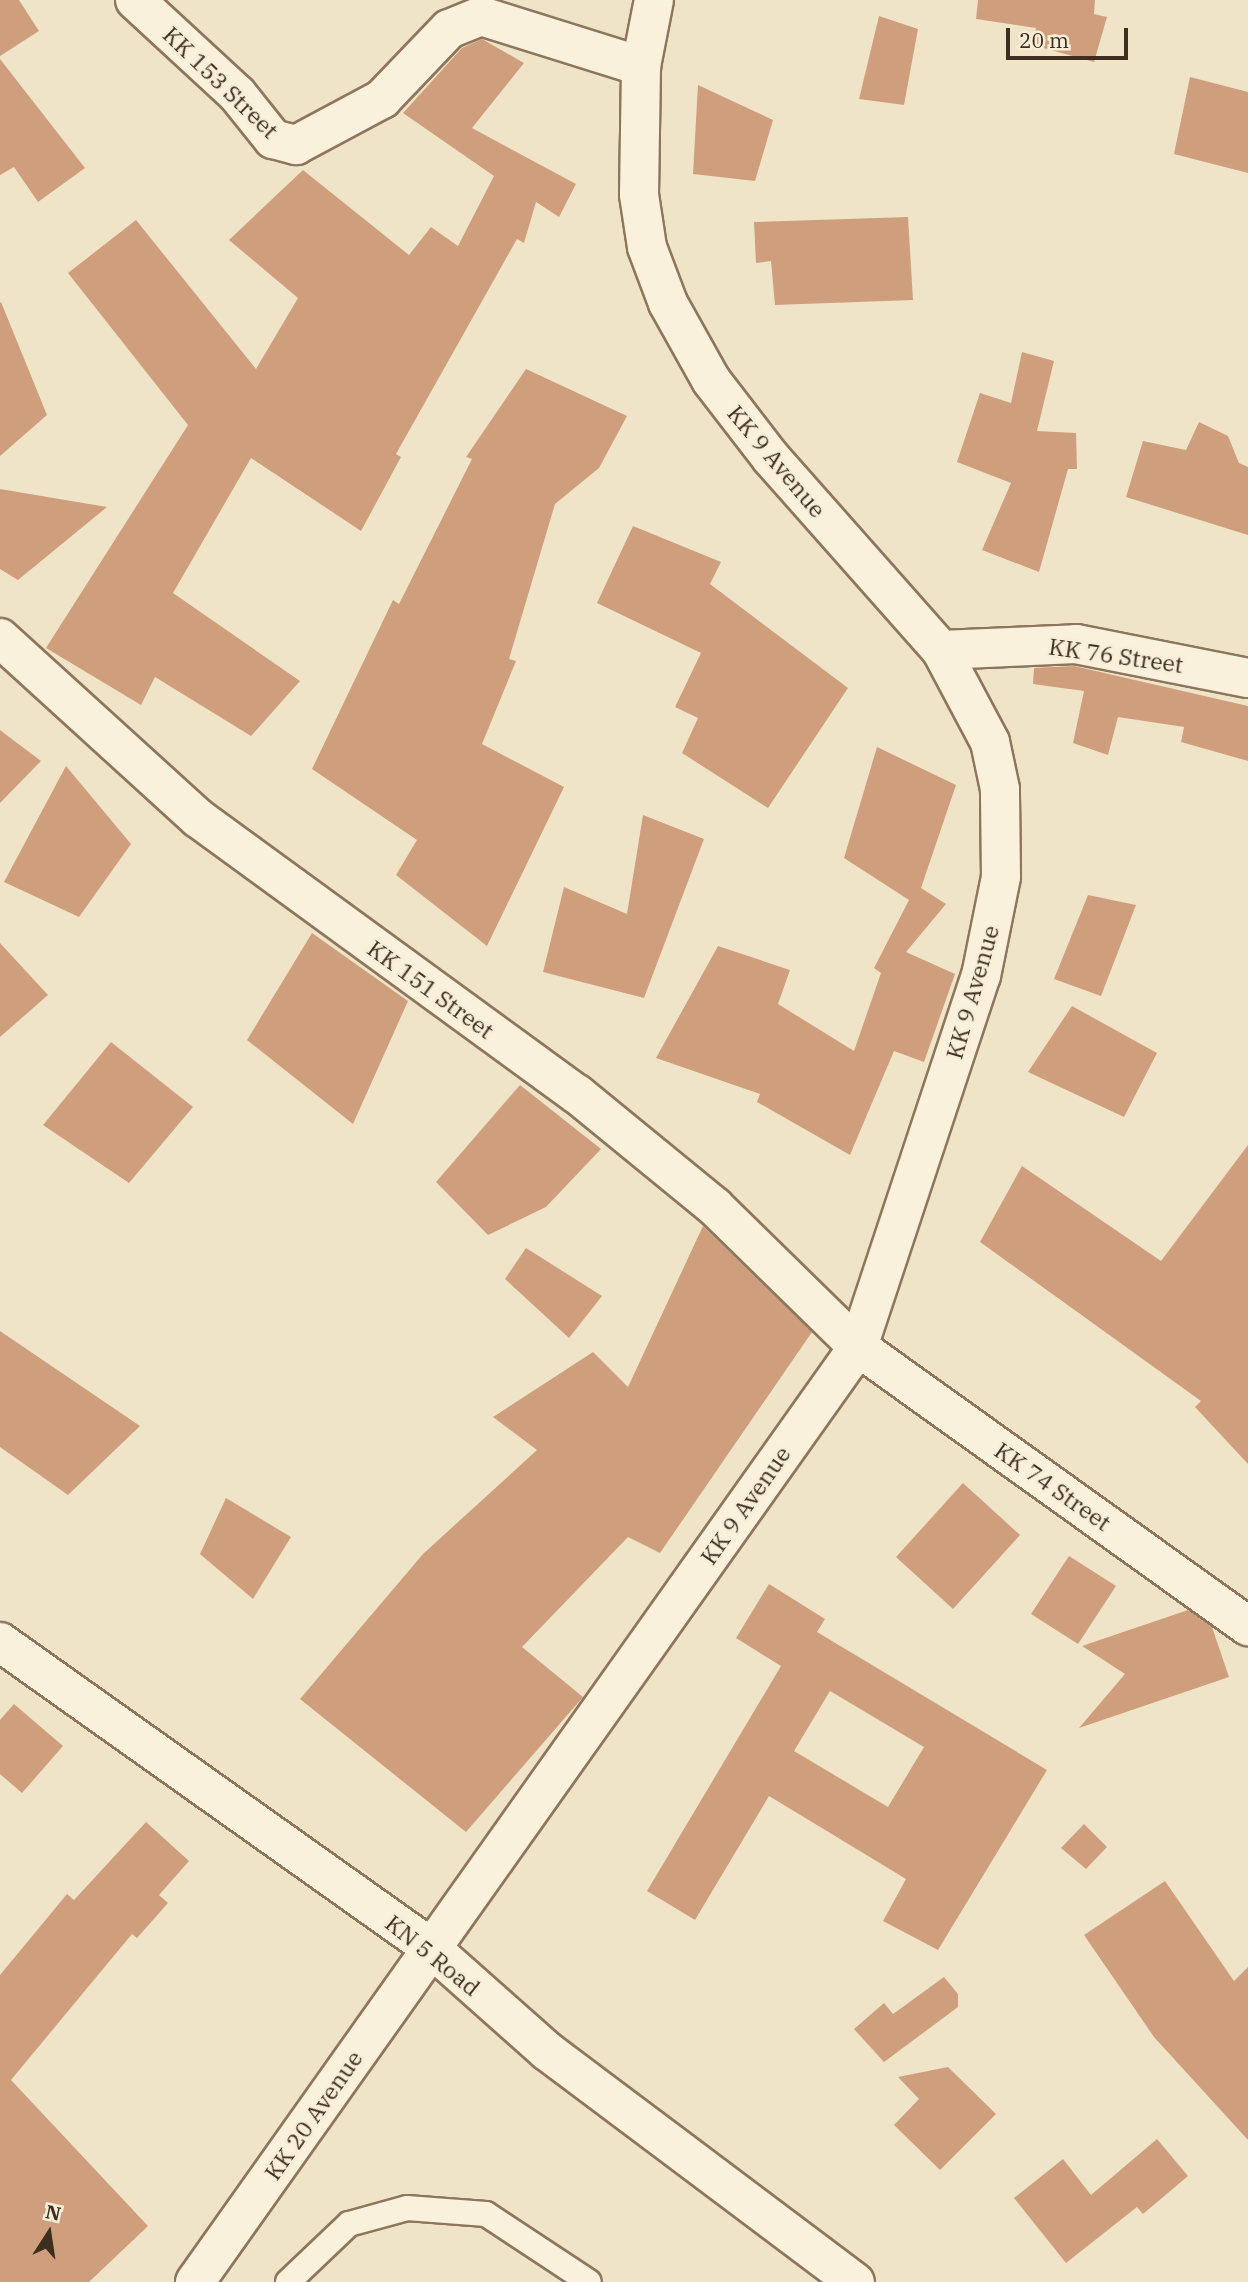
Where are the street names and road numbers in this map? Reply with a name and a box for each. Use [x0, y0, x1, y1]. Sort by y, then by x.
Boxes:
street label: KK 153 Street [158, 20, 284, 144]
street label: KK 9 Avenue [722, 399, 832, 523]
street label: KK 76 Street [1047, 632, 1185, 678]
street label: KK 9 Avenue [940, 922, 1004, 1062]
street label: KK 151 Street [363, 934, 499, 1044]
street label: KK 74 Street [990, 1436, 1116, 1536]
street label: KK 9 Avenue [694, 1441, 796, 1569]
street label: KN 5 Road [380, 1909, 486, 2001]
street label: KK 20 Avenue [258, 2045, 368, 2185]

